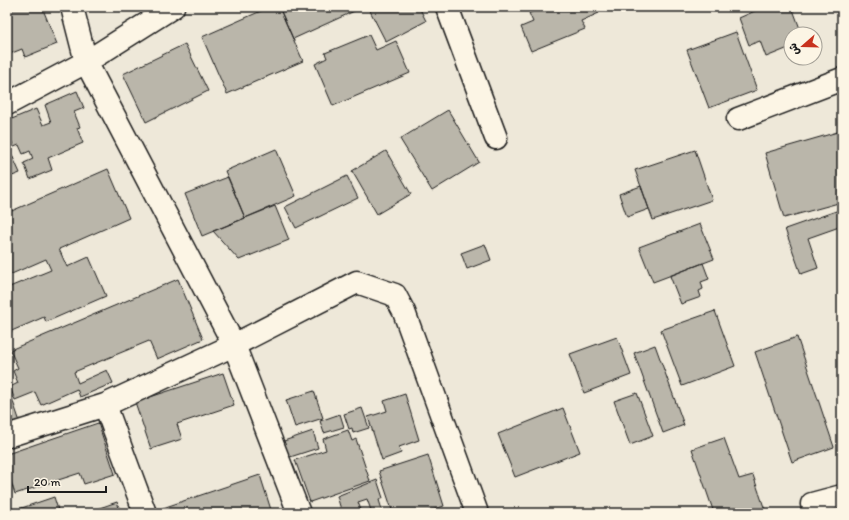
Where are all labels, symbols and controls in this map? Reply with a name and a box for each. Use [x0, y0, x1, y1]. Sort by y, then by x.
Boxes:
north arrow [783, 26, 823, 66]
text: ش [786, 41, 802, 57]
scale bar [28, 468, 106, 494]
text: 20 m [34, 475, 61, 489]

